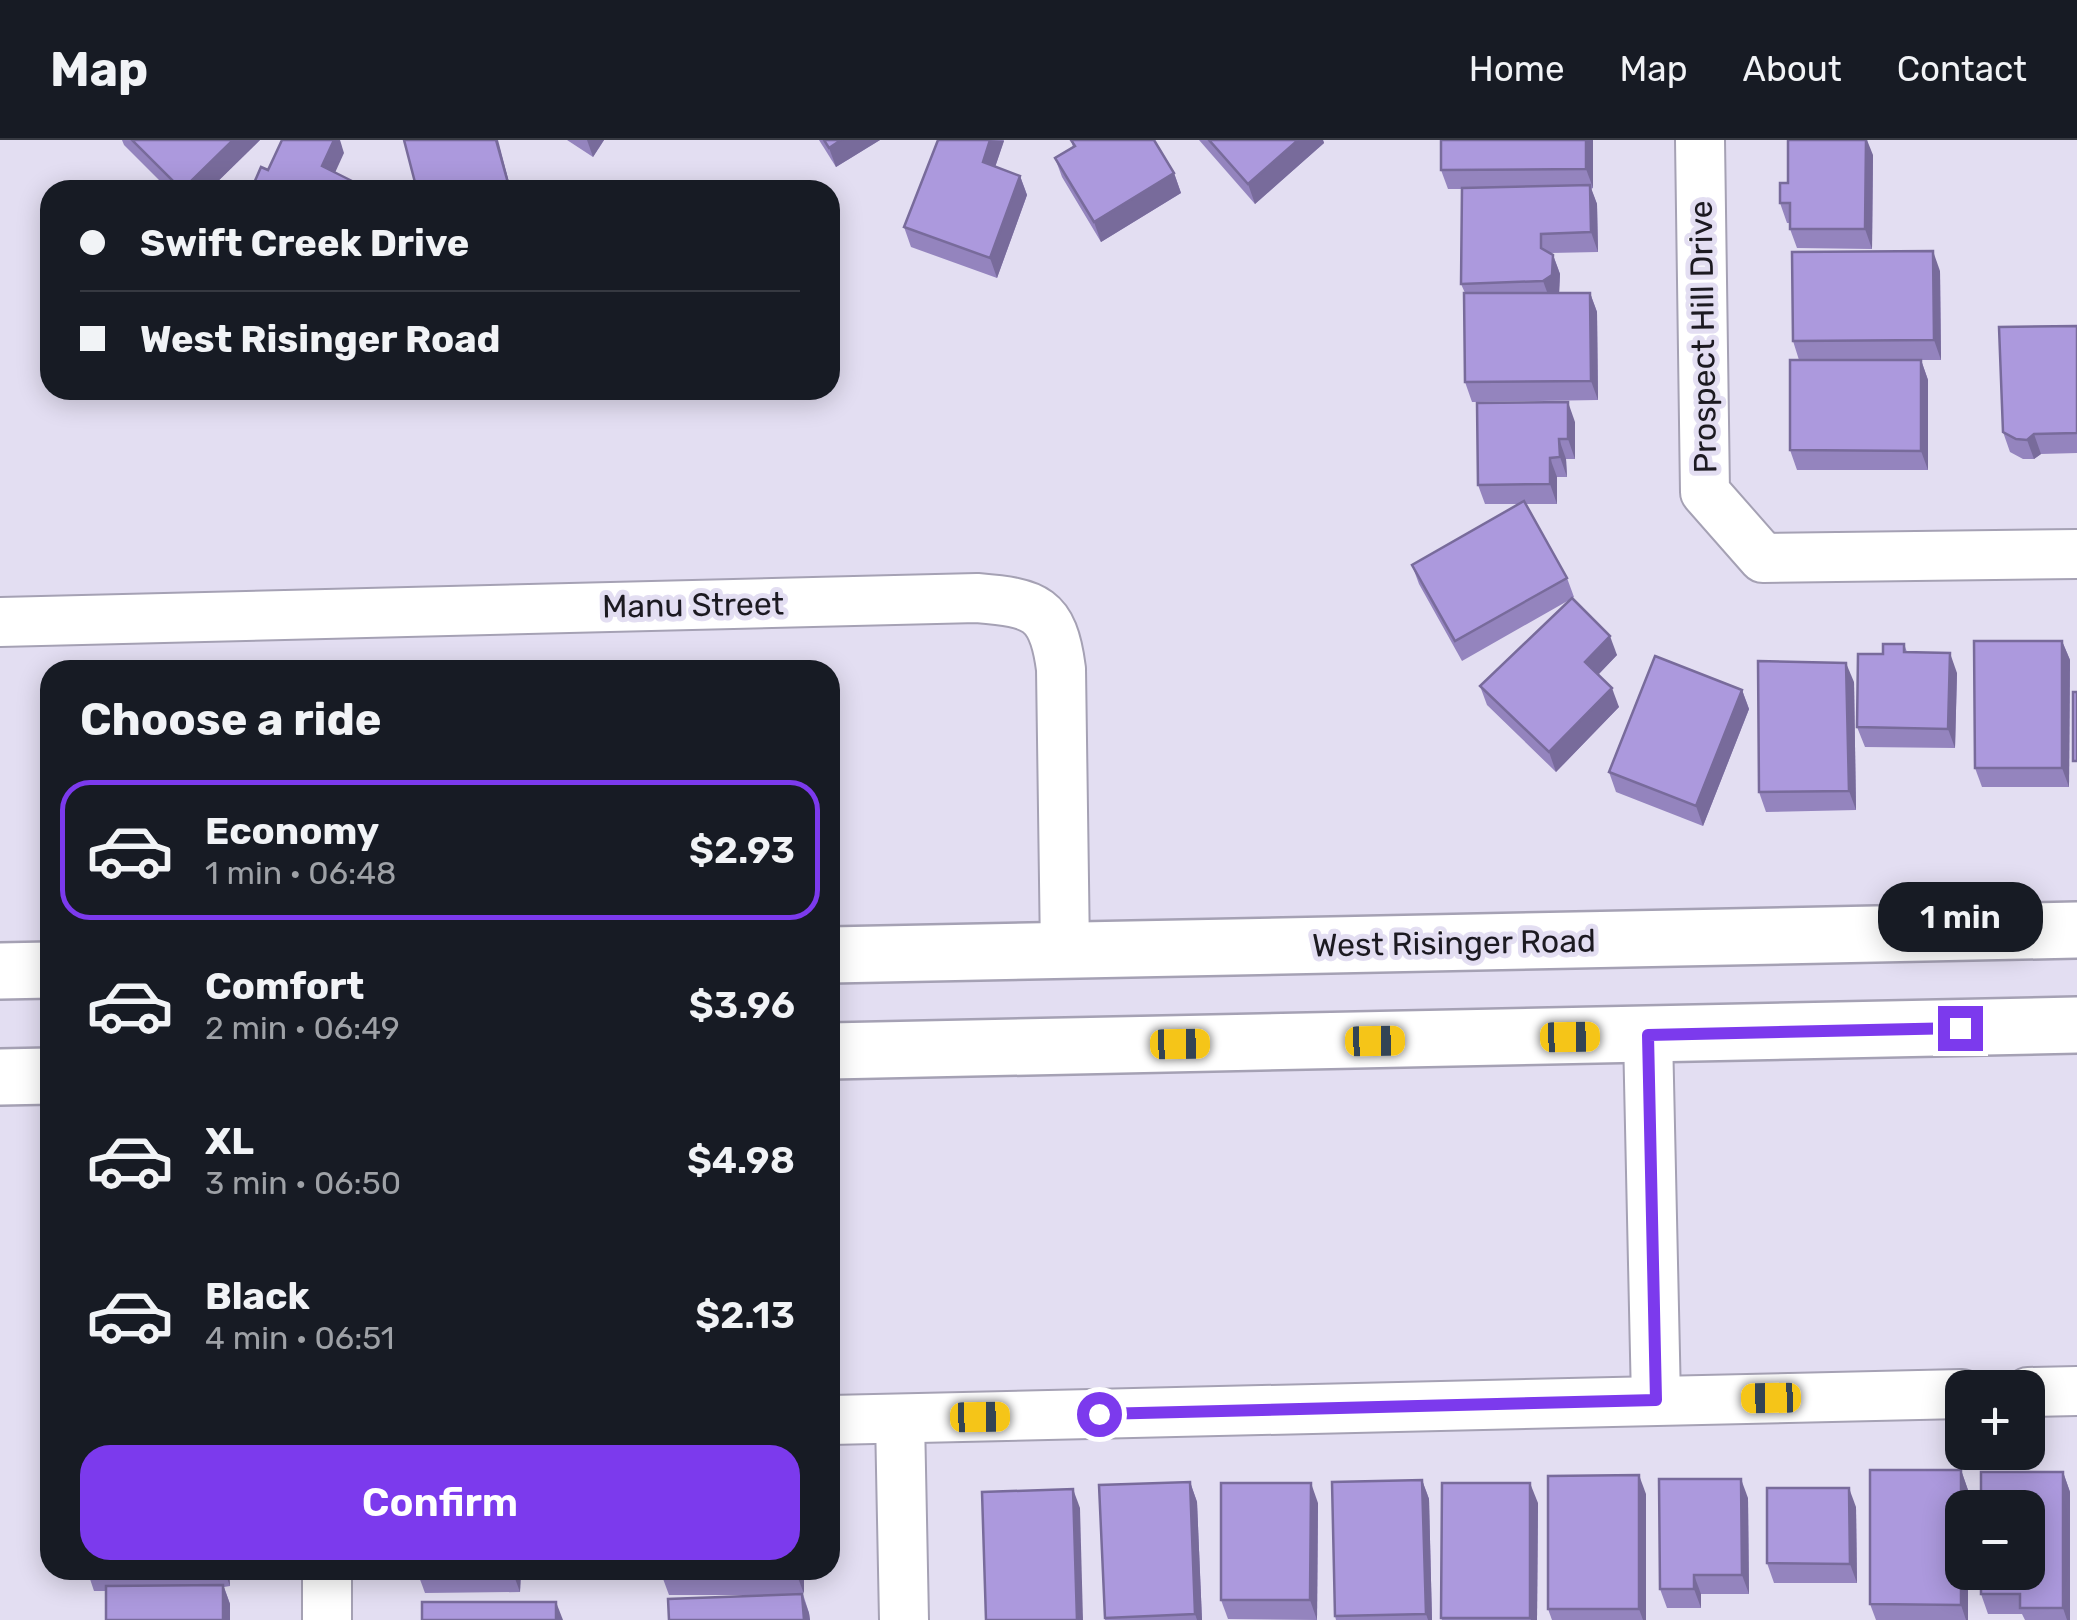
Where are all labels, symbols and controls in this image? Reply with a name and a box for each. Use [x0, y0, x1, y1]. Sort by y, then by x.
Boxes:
text: Map [50, 41, 148, 98]
text: Home [1469, 48, 1565, 90]
text: Map [1620, 48, 1688, 90]
text: About [1743, 48, 1842, 90]
text: Contact [1897, 48, 2027, 90]
street label: Prospect Hill Drive [1682, 200, 1724, 474]
text: Swift Creek Drive [140, 220, 469, 266]
text: West Risinger Road [140, 316, 501, 362]
street label: Manu Street [602, 584, 784, 626]
text: Choose a ride [80, 693, 382, 746]
icon: car [85, 805, 175, 895]
text: Economy [205, 808, 379, 854]
text: $2.93 [689, 827, 795, 873]
text: 1 min · 06:48 [205, 854, 396, 892]
callout: 1 min [1878, 883, 2042, 953]
text: 1 min [1920, 898, 2001, 936]
street label: West Risinger Road [1312, 922, 1596, 964]
icon: car [85, 960, 175, 1050]
text: Comfort [205, 963, 364, 1009]
text: $3.96 [689, 982, 795, 1028]
route end [1938, 1006, 1983, 1051]
text: 2 min · 06:49 [205, 1009, 400, 1047]
car [1540, 1021, 1600, 1053]
car [1345, 1025, 1405, 1057]
car [1150, 1028, 1210, 1060]
icon: car [85, 1115, 175, 1205]
text: XL [205, 1118, 254, 1164]
text: $4.98 [687, 1137, 795, 1183]
text: 3 min · 06:50 [205, 1164, 401, 1202]
icon: car [85, 1270, 175, 1360]
text: Black [205, 1273, 310, 1319]
text: $2.13 [695, 1292, 795, 1338]
text: 4 min · 06:51 [205, 1319, 395, 1357]
map controls [1945, 1370, 2045, 1590]
button: + [1945, 1370, 2045, 1470]
car [1741, 1382, 1801, 1414]
route start [1077, 1392, 1122, 1437]
car [950, 1401, 1010, 1433]
button: Confirm [80, 1445, 800, 1560]
button: − [1945, 1490, 2045, 1590]

